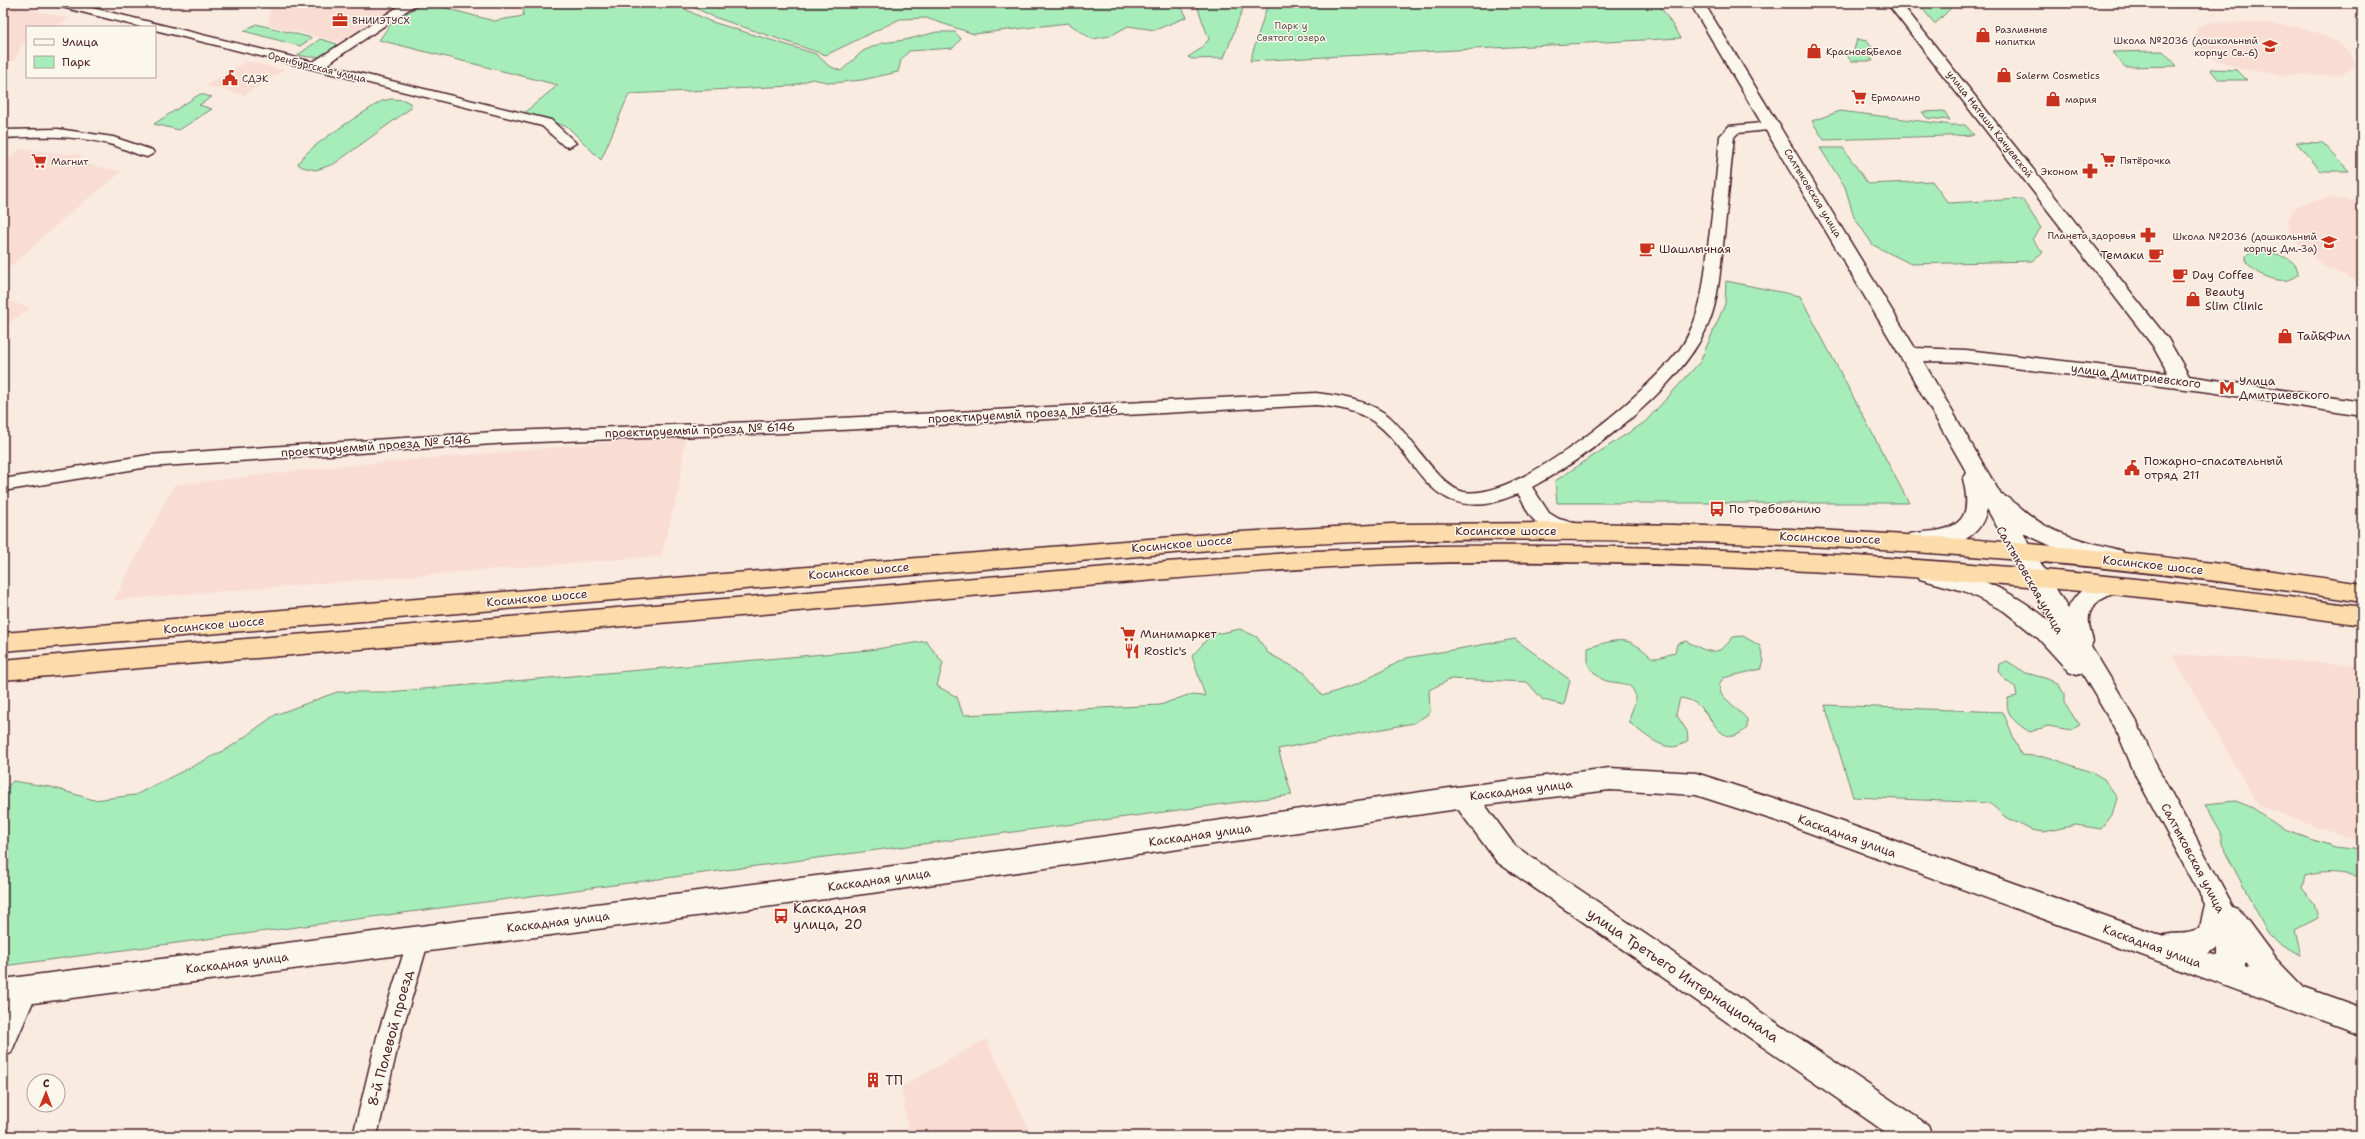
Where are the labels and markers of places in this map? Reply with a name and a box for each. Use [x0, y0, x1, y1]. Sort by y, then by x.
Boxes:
office icon: ВНИИЭТУСХ [331, 11, 349, 29]
place label: ВНИИЭТУСХ [352, 14, 410, 27]
place label: Разливные напитки [1995, 23, 2048, 48]
shop icon: Разливные напитки [1974, 26, 1992, 44]
place label: Школа №2036 (дошкольный корпус Св.-6) [2114, 34, 2258, 59]
school or university icon: Школа №2036 (дошкольный корпус Св.-6) [2261, 37, 2279, 55]
shop icon: Красное&Белое [1805, 42, 1823, 60]
place label: Красное&Белое [1826, 45, 1902, 58]
shop icon: Salerm Cosmetics [1995, 66, 2013, 84]
public building icon: СДЭК [221, 69, 239, 87]
place label: Salerm Cosmetics [2016, 69, 2100, 82]
place label: СДЭК [242, 72, 269, 85]
supermarket icon: Ермолино [1850, 88, 1868, 106]
shop icon: мария [2044, 90, 2062, 108]
place label: Ермолино [1871, 91, 1920, 104]
place label: мария [2065, 93, 2097, 106]
supermarket icon: Пятёрочка [2099, 151, 2117, 169]
supermarket icon: Магнит [30, 152, 48, 170]
place label: Пятёрочка [2120, 154, 2171, 167]
place label: Магнит [51, 155, 89, 168]
pharmacy icon: Эконом [2081, 162, 2099, 180]
place label: Эконом [2041, 165, 2078, 178]
pharmacy icon: Планета здоровья [2139, 226, 2157, 244]
place label: Планета здоровья [2047, 229, 2136, 242]
place label: Школа №2036 (дошкольный корпус Дм.-3а) [2173, 230, 2317, 255]
school or university icon: Школа №2036 (дошкольный корпус Дм.-3а) [2320, 233, 2338, 251]
cafe icon: Шашлычная [1638, 240, 1656, 258]
place label: Шашлычная [1659, 241, 1731, 257]
cafe icon: Темаки [2147, 246, 2165, 264]
place label: Темаки [2100, 247, 2144, 263]
cafe icon: Day Coffee [2171, 266, 2189, 284]
place label: Day Coffee [2192, 267, 2254, 283]
place label: Beauty Slim Clinic [2205, 284, 2263, 314]
shop icon: Beauty Slim Clinic [2184, 290, 2202, 308]
shop icon: Тай&Фил [2276, 327, 2294, 345]
place label: Тай&Фил [2297, 328, 2351, 344]
place label: Улица Дмитриевского [2239, 373, 2330, 403]
metro station icon: Улица Дмитриевского [2218, 379, 2236, 397]
place label: Пожарно-спасательный отряд 211 [2144, 453, 2283, 483]
public building icon: Пожарно-спасательный отряд 211 [2123, 459, 2141, 477]
bus stop icon: По требованию [1708, 500, 1726, 518]
place label: По требованию [1729, 501, 1821, 517]
supermarket icon: Минимаркет [1119, 625, 1137, 643]
place label: Минимаркет [1140, 626, 1218, 642]
restaurant icon: Rostic's [1123, 642, 1141, 660]
place label: Rostic's [1144, 643, 1187, 659]
place label: Каскадная улица, 20 [793, 899, 867, 933]
bus stop icon: Каскадная улица, 20 [772, 907, 790, 925]
building icon: ТП [864, 1071, 882, 1089]
place label: ТП [885, 1071, 903, 1089]

